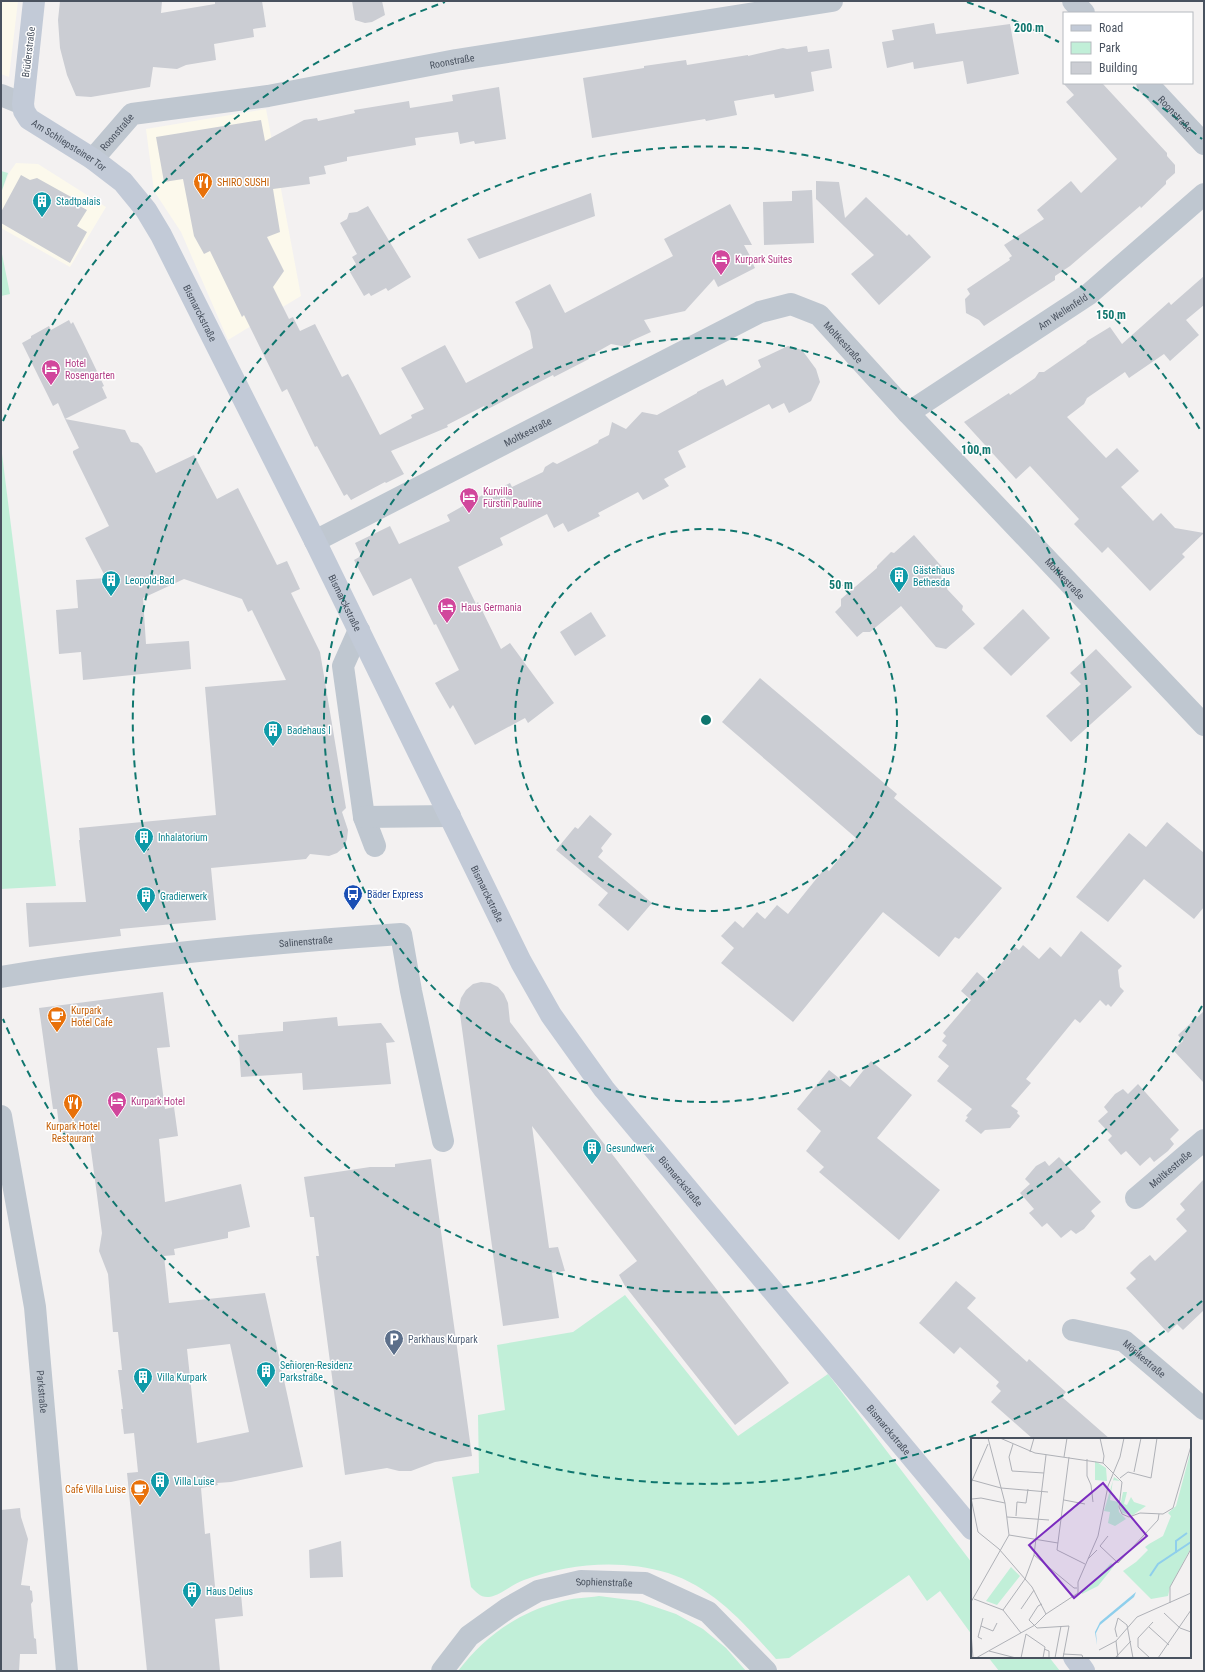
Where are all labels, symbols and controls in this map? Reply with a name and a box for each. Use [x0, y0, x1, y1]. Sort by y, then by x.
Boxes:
legend [1063, 12, 1193, 84]
text: 200 m [1014, 21, 1044, 35]
text: Road [1099, 21, 1123, 35]
street label: Brüderstraße [20, 26, 37, 78]
text: Park [1099, 41, 1121, 55]
street label: Roonstraße [429, 52, 476, 71]
text: Building [1099, 61, 1137, 75]
street label: Roonstraße [1156, 94, 1195, 135]
street label: Roonstraße [98, 111, 136, 153]
street label: Am Schliepsteiner Tor [30, 117, 108, 173]
restaurant icon: SHIRO SUSHI [192, 171, 214, 199]
place label: SHIRO SUSHI [217, 177, 269, 188]
building icon: Stadtpalais [31, 190, 53, 218]
place label: Stadtpalais [56, 196, 101, 207]
hotel icon: Kurpark Suites [710, 248, 732, 276]
place label: Kurpark Suites [735, 254, 793, 265]
street label: Bismarckstraße [181, 283, 219, 344]
street label: Am Wellenfeld [1036, 292, 1090, 332]
text: 150 m [1096, 308, 1126, 322]
street label: Moltkestraße [822, 319, 865, 366]
hotel icon: Hotel Rosengarten [40, 358, 62, 386]
place label: Hotel Rosengarten [65, 358, 115, 381]
street label: Moltkestraße [502, 415, 554, 449]
text: 100 m [961, 443, 991, 457]
hotel icon: Kurvilla Fürstin Pauline [458, 486, 480, 514]
place label: Kurvilla Fürstin Pauline [483, 486, 542, 509]
street label: Moltkestraße [1043, 556, 1087, 602]
building icon: Gästehaus Bethesda [888, 565, 910, 593]
place label: Gästehaus Bethesda [913, 565, 955, 588]
building icon: Leopold-Bad [100, 569, 122, 597]
street label: Bismarckstraße [326, 573, 363, 633]
place label: Leopold-Bad [125, 575, 174, 586]
text: 50 m [829, 578, 853, 592]
hotel icon: Haus Germania [436, 596, 458, 624]
place label: Haus Germania [461, 602, 522, 613]
centre of rings [699, 713, 713, 727]
building icon: Badehaus I [262, 719, 284, 747]
place label: Badehaus I [287, 725, 331, 736]
building icon: Inhalatorium [133, 826, 155, 854]
place label: Inhalatorium [158, 832, 208, 843]
street label: Bismarckstraße [469, 864, 506, 924]
bus stop icon: Bäder Express [342, 883, 364, 911]
building icon: Gradierwerk [135, 885, 157, 913]
place label: Bäder Express [367, 889, 424, 900]
place label: Gradierwerk [160, 891, 208, 902]
street label: Salinenstraße [278, 934, 334, 949]
cafe icon: Kurpark Hotel Cafe [46, 1005, 68, 1033]
place label: Kurpark Hotel Cafe [71, 1005, 113, 1028]
hotel icon: Kurpark Hotel [106, 1090, 128, 1118]
restaurant icon: Kurpark Hotel Restaurant [62, 1092, 84, 1120]
place label: Kurpark Hotel [131, 1096, 185, 1107]
place label: Kurpark Hotel Restaurant [46, 1121, 100, 1144]
building icon: Gesundwerk [581, 1137, 603, 1165]
place label: Gesundwerk [606, 1143, 655, 1154]
street label: Moltkestraße [1147, 1148, 1194, 1190]
street label: Bismarckstraße [657, 1154, 705, 1209]
parking icon: Parkhaus Kurpark [383, 1328, 405, 1356]
place label: Parkhaus Kurpark [408, 1334, 478, 1345]
street label: Mörikestraße [1121, 1338, 1168, 1380]
building icon: Senioren-Residenz Parkstraße [255, 1360, 277, 1388]
place label: Senioren-Residenz Parkstraße [280, 1360, 353, 1383]
building icon: Villa Kurpark [132, 1366, 154, 1394]
street label: Parkstraße [35, 1370, 49, 1414]
place label: Villa Kurpark [157, 1372, 208, 1383]
street label: Bismarckstraße [864, 1403, 913, 1457]
inset map [971, 1438, 1191, 1658]
building icon: Villa Luise [149, 1470, 171, 1498]
place label: Villa Luise [174, 1476, 215, 1487]
cafe icon: Café Villa Luise [129, 1478, 151, 1506]
place label: Café Villa Luise [65, 1484, 126, 1495]
street label: Sophienstraße [575, 1576, 633, 1589]
building icon: Haus Delius [181, 1580, 203, 1608]
place label: Haus Delius [206, 1586, 254, 1597]

